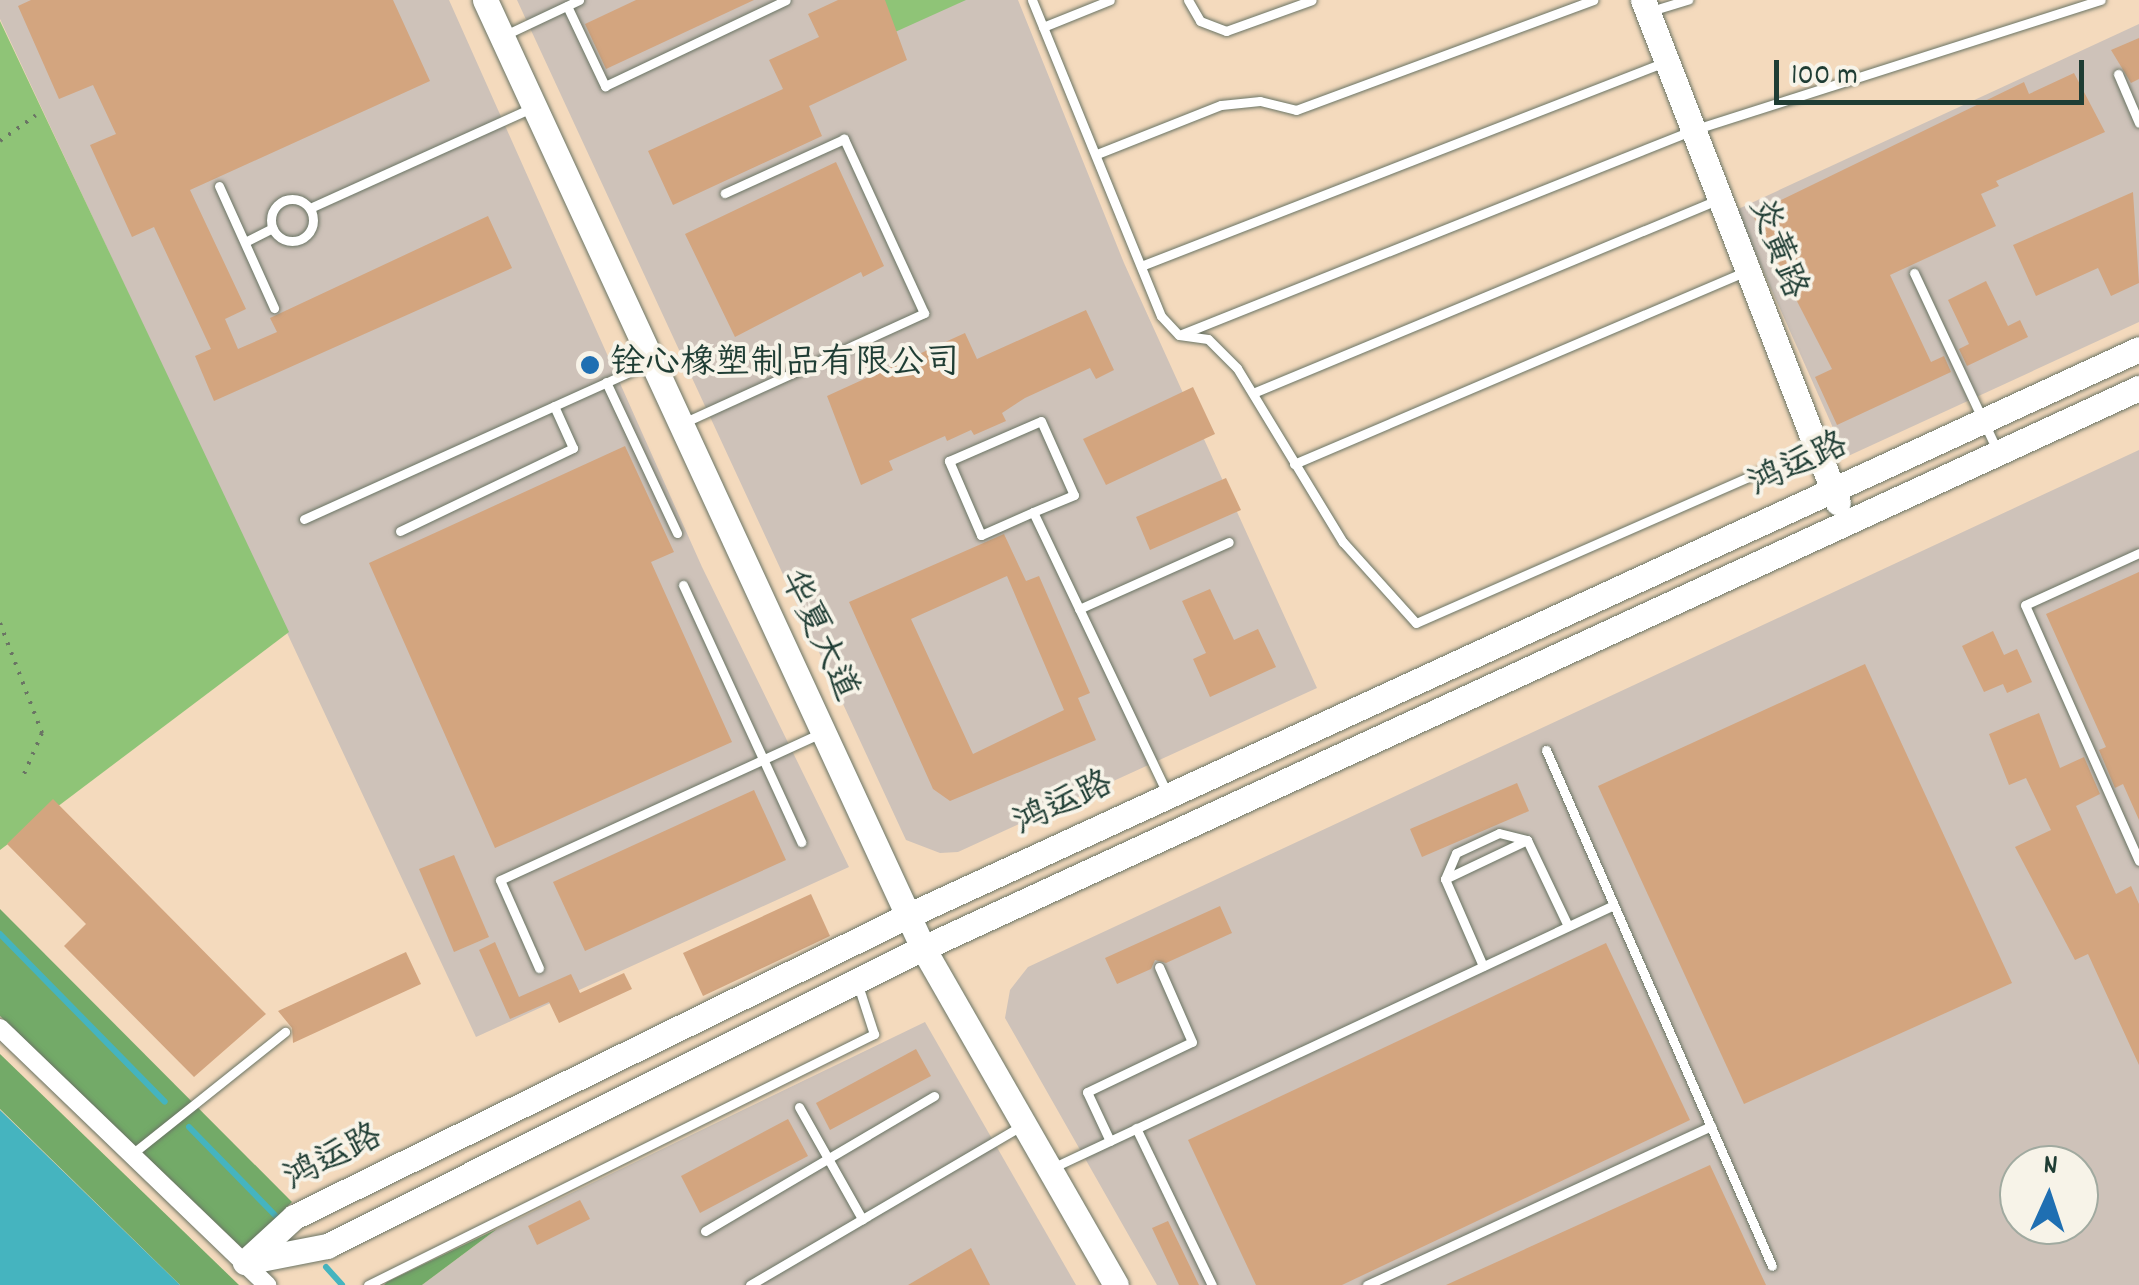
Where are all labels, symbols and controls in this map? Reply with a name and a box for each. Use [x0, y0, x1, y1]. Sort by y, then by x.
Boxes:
scale bar [1779, 40, 2089, 102]
text: 100 m [1791, 56, 1858, 99]
street label: 炎黄路 [1738, 192, 1814, 306]
place label: 铨心橡塑制品有限公司 [610, 344, 960, 386]
marker: 铨心橡塑制品有限公司 [579, 354, 601, 376]
street label: 鸿运路 [1743, 425, 1855, 507]
street label: 华夏大道 [768, 564, 866, 708]
street label: 鸿运路 [1008, 764, 1120, 846]
street label: 鸿运路 [278, 1116, 390, 1202]
north arrow [1999, 1145, 2099, 1245]
text: N [2043, 1147, 2058, 1187]

